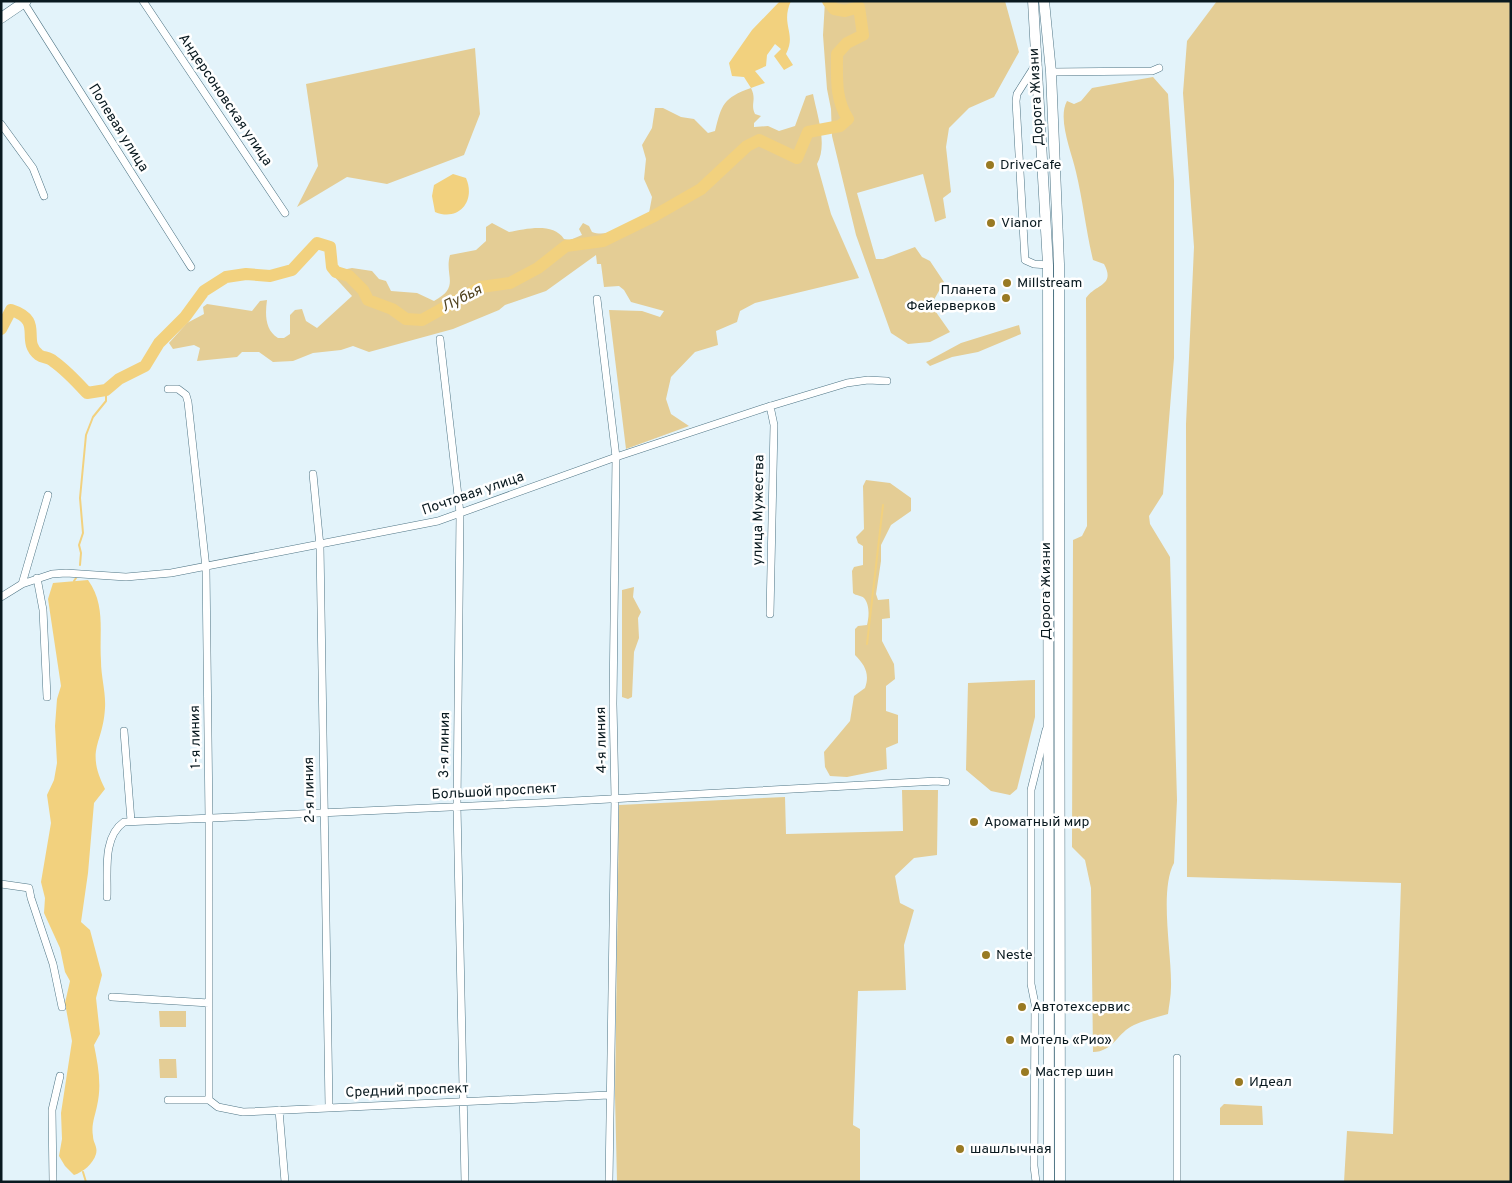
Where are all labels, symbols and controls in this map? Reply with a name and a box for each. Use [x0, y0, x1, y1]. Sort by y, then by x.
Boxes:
street label: Андерсоновская улица [174, 31, 276, 169]
street label: Дорога Жизни [1026, 48, 1048, 146]
street label: Полевая улица [84, 81, 152, 175]
place label: DriveCafe [1000, 157, 1061, 174]
marker: DriveCafe [984, 159, 996, 171]
place label: Vianor [1001, 215, 1043, 232]
marker: Vianor [985, 217, 997, 229]
place label: Millstream [1017, 275, 1082, 292]
marker: Millstream [1001, 277, 1013, 289]
water label: Лубья [439, 281, 486, 317]
place label: Планета Фейерверков [906, 282, 996, 315]
marker: Планета Фейерверков [1000, 292, 1012, 304]
street label: улица Мужества [750, 455, 768, 565]
street label: Почтовая улица [420, 469, 526, 519]
street label: Дорога Жизни [1038, 542, 1055, 640]
street label: 1-я линия [187, 705, 205, 769]
street label: 4-я линия [593, 707, 611, 773]
street label: 3-я линия [436, 712, 454, 778]
street label: 2-я линия [301, 757, 319, 823]
street label: Большой проспект [431, 780, 557, 804]
place label: Ароматный мир [984, 814, 1090, 831]
marker: Ароматный мир [968, 816, 980, 828]
place label: Neste [996, 947, 1032, 964]
marker: Neste [980, 949, 992, 961]
place label: Автотехсервис [1032, 999, 1130, 1016]
marker: Автотехсервис [1016, 1001, 1028, 1013]
place label: Мотель «Рио» [1020, 1032, 1112, 1049]
marker: Мотель «Рио» [1004, 1034, 1016, 1046]
place label: Мастер шин [1035, 1064, 1114, 1081]
marker: Мастер шин [1019, 1066, 1031, 1078]
place label: Идеал [1249, 1074, 1292, 1091]
marker: Идеал [1233, 1076, 1245, 1088]
street label: Средний проспект [345, 1080, 469, 1102]
place label: шашлычная [970, 1141, 1052, 1158]
marker: шашлычная [954, 1143, 966, 1155]

